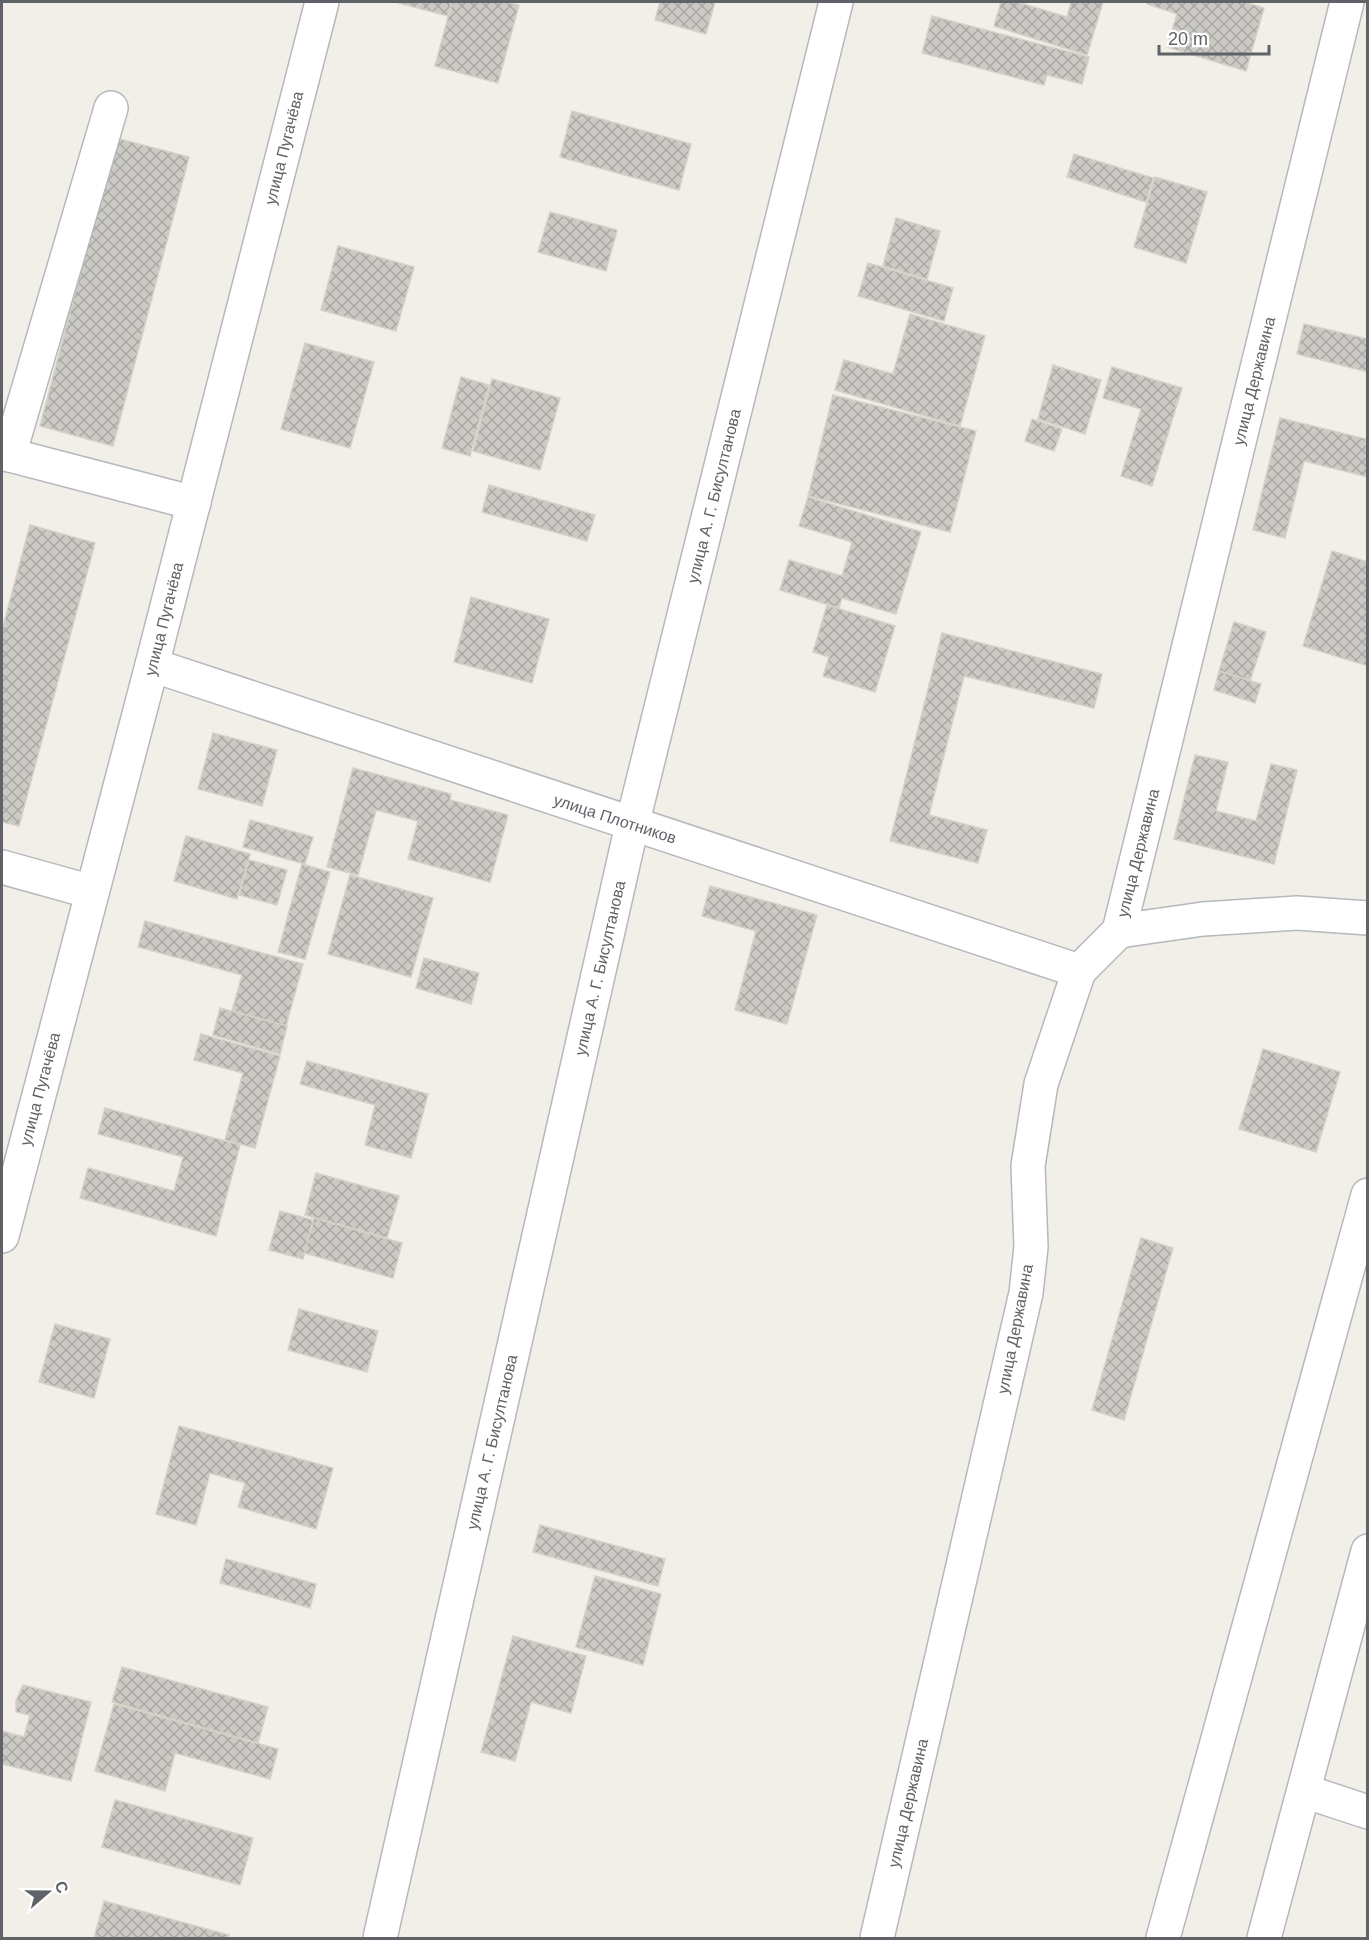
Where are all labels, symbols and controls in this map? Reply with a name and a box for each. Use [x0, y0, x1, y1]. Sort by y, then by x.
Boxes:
scale bar [1159, 18, 1268, 56]
text: 20 m [1168, 29, 1208, 49]
street label: улица Пугачёва [262, 89, 306, 207]
street label: улица Державина [1230, 315, 1278, 447]
street label: улица А. Г. Бисултанова [684, 407, 744, 585]
street label: улица Пугачёва [142, 560, 186, 678]
street label: улица Державина [1114, 787, 1162, 919]
street label: улица Плотников [552, 791, 678, 847]
street label: улица А. Г. Бисултанова [572, 879, 628, 1057]
street label: улица Пугачёва [17, 1030, 63, 1147]
street label: улица Державина [994, 1263, 1036, 1395]
street label: улица А. Г. Бисултанова [464, 1353, 520, 1531]
street label: улица Державина [885, 1737, 931, 1869]
north arrow [18, 1862, 78, 1922]
text: С [52, 1879, 72, 1896]

